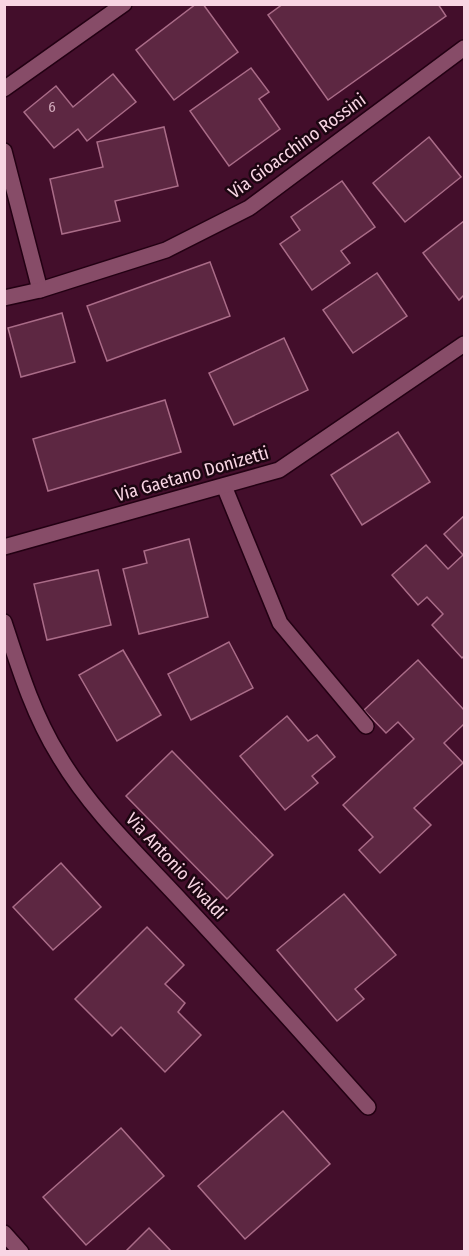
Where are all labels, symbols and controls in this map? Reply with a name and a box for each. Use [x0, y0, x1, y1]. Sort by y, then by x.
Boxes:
street label: Via Gioacchino Rossini [224, 89, 370, 203]
house number: 6 [48, 98, 56, 116]
street label: Via Gaetano Donizetti [113, 442, 271, 506]
street label: Via Antonio Vivaldi [121, 808, 231, 924]

